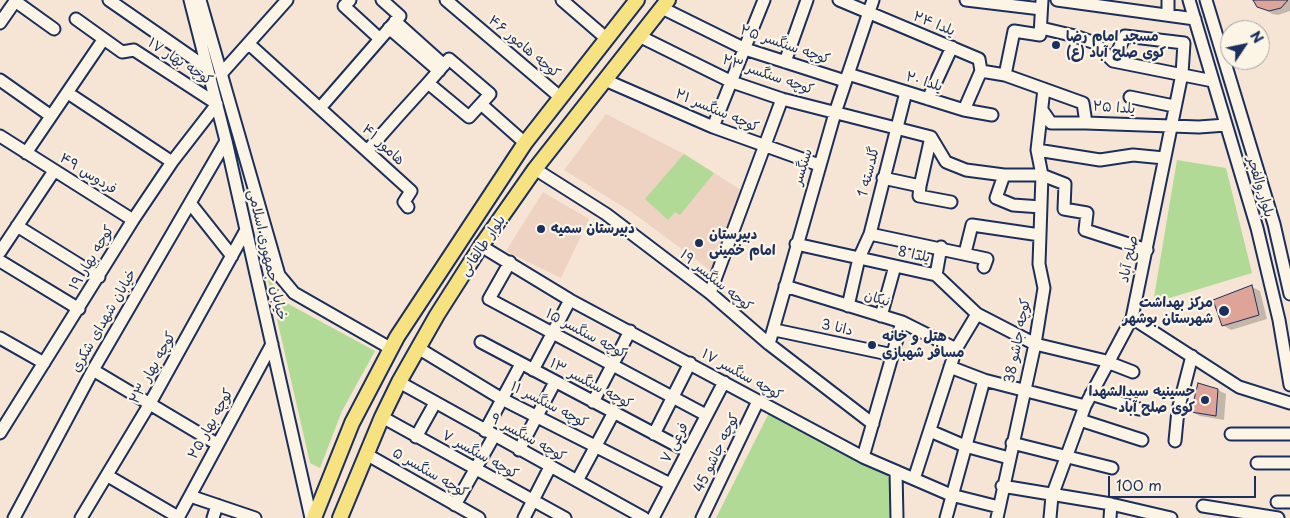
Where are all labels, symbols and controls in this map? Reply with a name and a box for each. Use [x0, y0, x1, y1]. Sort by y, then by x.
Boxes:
street label: یلدا ۲۴ [911, 8, 957, 40]
street label: کوچه هامور ۴۶ [485, 12, 563, 82]
north arrow [1220, 20, 1270, 70]
street label: کوچه سنگسر ۲۵ [738, 22, 832, 68]
text: N [1245, 26, 1269, 47]
place label: مسجد امام رضا (ع) کوی صلح آباد [1066, 29, 1166, 62]
street label: کوچه بهار ۱۷ [144, 35, 216, 89]
marker: مسجد امام رضا (ع) کوی صلح آباد [1050, 39, 1062, 51]
street label: کوچه سنگسر ۲۳ [720, 51, 816, 99]
street label: یلدا ۲۰ [904, 68, 944, 96]
street label: کوچه سنگسر ۲۱ [673, 86, 761, 136]
street label: یلدا ۲۵ [1092, 98, 1136, 118]
street label: هامور ۴۱ [358, 121, 408, 169]
street label: گلدسته 1 [855, 145, 883, 199]
street label: سنگسر [790, 147, 816, 187]
street label: فردوس ۴۹ [56, 150, 120, 198]
street label: بلوار والفجر [1243, 155, 1277, 219]
street label: خیابان جمهوری اسلامی [244, 188, 290, 322]
street label: بلوار طالقانی [457, 212, 509, 280]
place label: دبیرستان سمیه [551, 221, 635, 237]
street label: کوچه بهار ۱۹ [66, 222, 118, 294]
marker: دبیرستان سمیه [535, 223, 547, 235]
place label: دبیرستان امام خمینی [709, 227, 776, 260]
street label: صلح آباد [1116, 234, 1142, 284]
marker: دبیرستان امام خمینی [693, 237, 705, 249]
street label: یلدا 8 [896, 243, 932, 267]
street label: کوچه سنگسر ۱۹ [676, 247, 756, 315]
street label: خیابان شهدای شکری [68, 267, 140, 375]
street label: نیکان [862, 287, 892, 311]
place label: مرکز بهداشت شهرستان بوشهر [1123, 295, 1213, 328]
street label: کوچه جاشو 38 [1002, 297, 1034, 385]
marker: مرکز بهداشت شهرستان بوشهر [1217, 304, 1231, 318]
street label: کوچه سنگسر ۱۵ [543, 306, 629, 362]
street label: دانا 3 [820, 316, 854, 340]
street label: کوچه بهار ۲۳ [126, 329, 180, 407]
place label: هتل و خانه مسافر شهبازی [882, 329, 964, 362]
marker: هتل و خانه مسافر شهبازی [866, 339, 878, 351]
street label: کوچه سنگسر ۱۷ [699, 346, 785, 404]
street label: کوچه سنگسر ۱۳ [547, 355, 635, 413]
street label: کوچه سنگسر ۱۱ [507, 378, 591, 432]
place label: حسینیه سیدالشهدا کوی صلح آباد [1089, 384, 1195, 417]
street label: کوچه بهار ۲۵ [185, 386, 237, 462]
marker: حسینیه سیدالشهدا کوی صلح آباد [1199, 394, 1211, 406]
street label: کوچه سنگسر ۹ [487, 410, 569, 466]
street label: کوچه جاشو 45 [691, 411, 743, 495]
street label: فرعی ۷ [657, 420, 693, 466]
street label: کوچه سنگسر ۷ [439, 427, 521, 483]
street label: کوچه سنگسر ۵ [389, 445, 471, 501]
scale bar [1110, 466, 1258, 498]
text: 100 m [1116, 473, 1162, 496]

